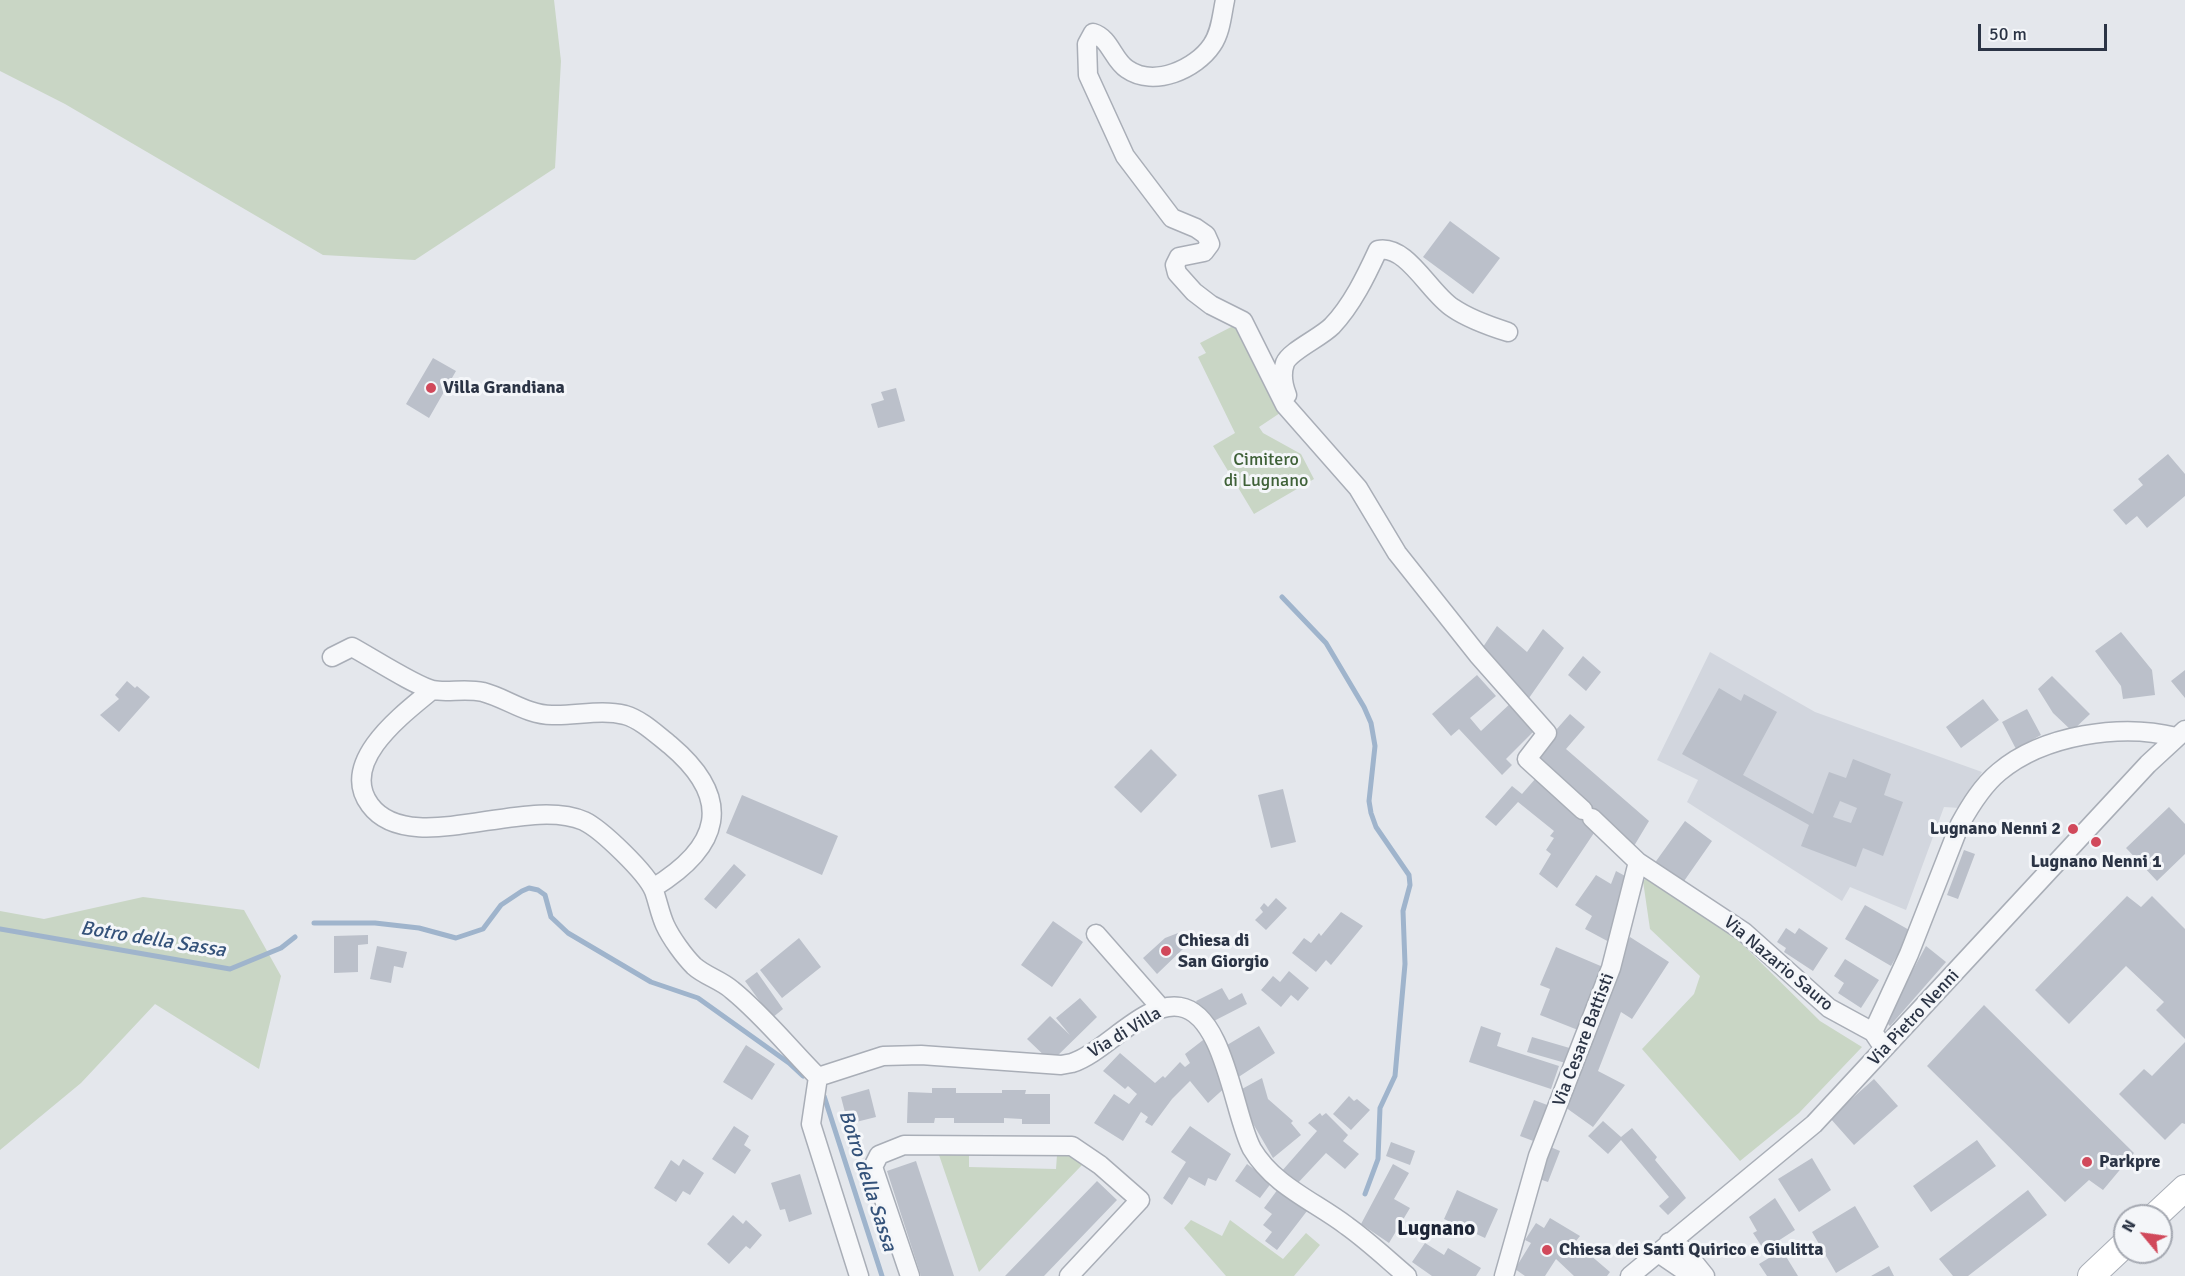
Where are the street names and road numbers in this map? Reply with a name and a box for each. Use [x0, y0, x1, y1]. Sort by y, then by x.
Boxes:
street label: Via Nazario Sauro [1719, 912, 1837, 1016]
street label: Via Pietro Nenni [1864, 965, 1964, 1071]
street label: Via Cesare Battisti [1549, 970, 1619, 1110]
street label: Via di Villa [1085, 1003, 1165, 1063]

